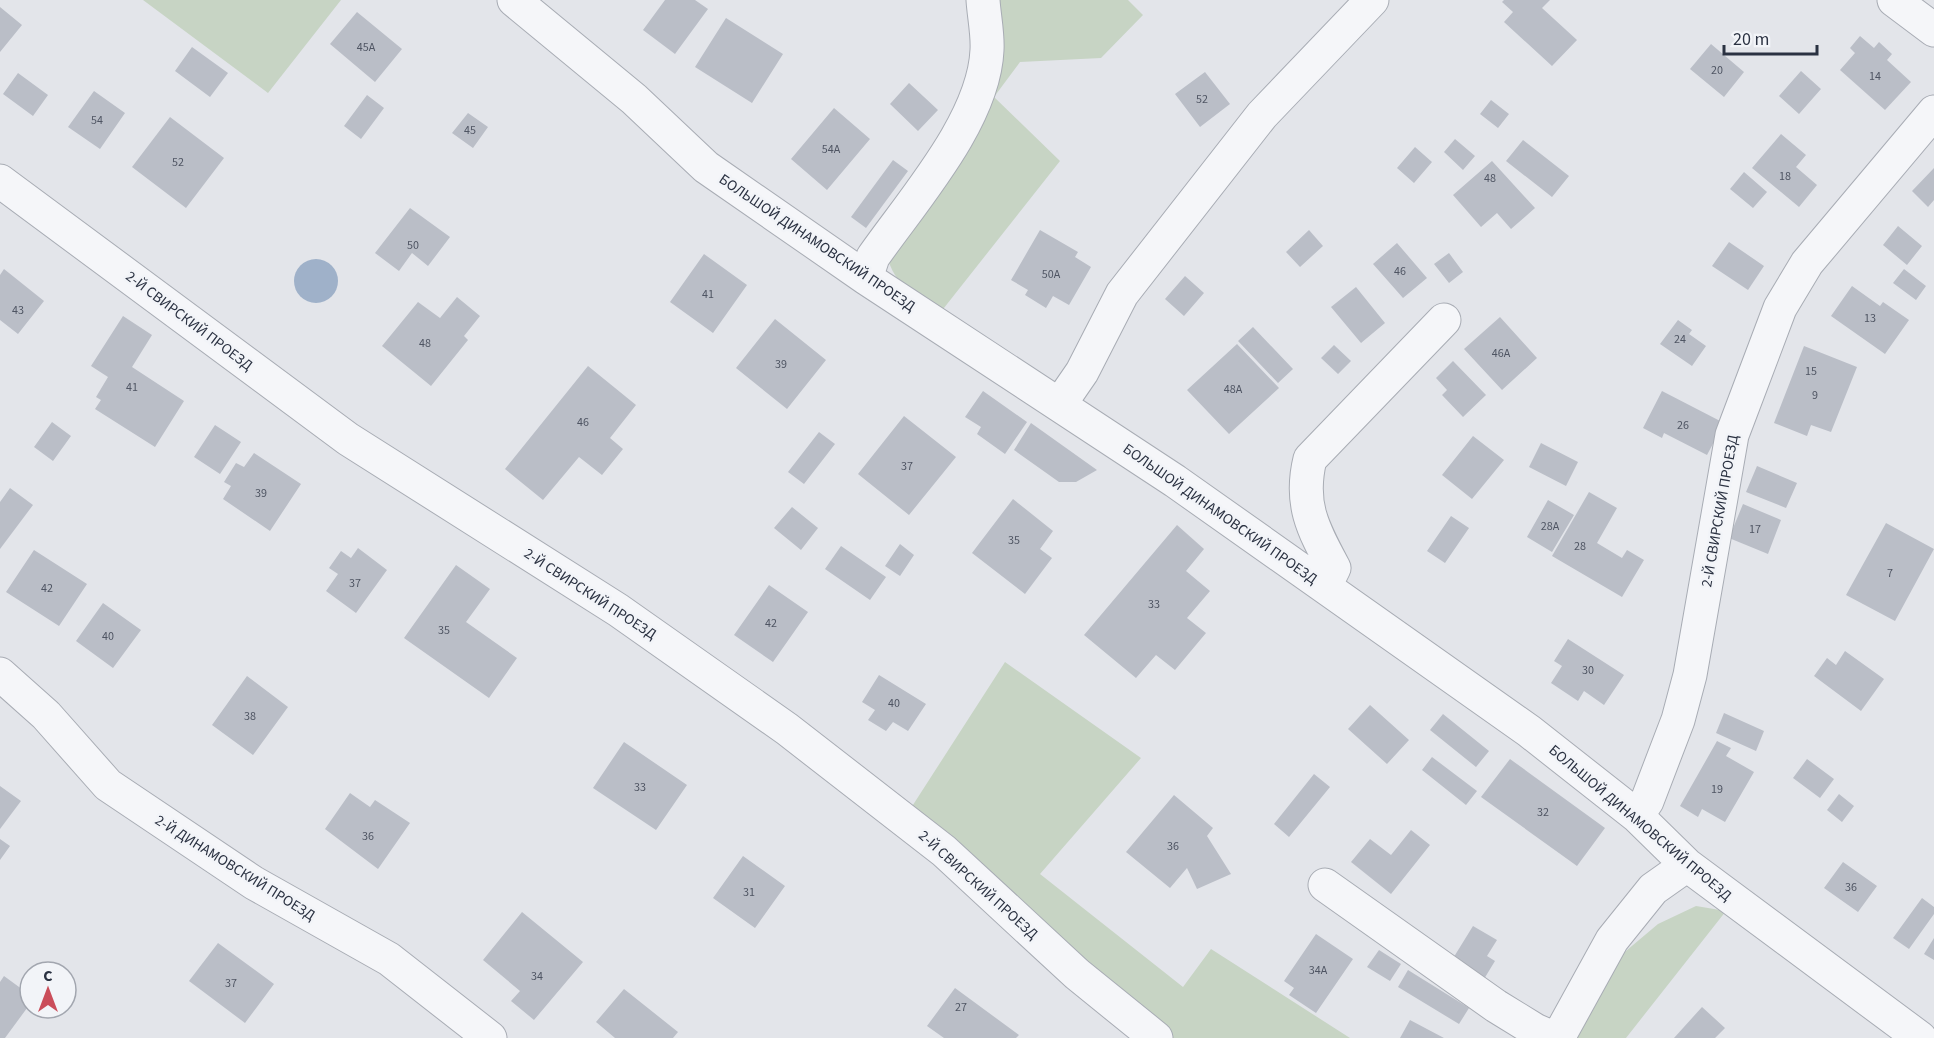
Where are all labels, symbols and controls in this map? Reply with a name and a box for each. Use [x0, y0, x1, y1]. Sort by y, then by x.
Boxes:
scale bar [1724, 18, 1817, 56]
text: 20 m [1733, 27, 1769, 52]
house number: 45А [357, 39, 376, 56]
house number: 20 [1711, 62, 1723, 79]
house number: 14 [1869, 68, 1881, 85]
house number: 52 [1196, 91, 1208, 108]
house number: 54 [91, 112, 103, 129]
house number: 45 [464, 122, 476, 139]
house number: 54А [822, 141, 841, 158]
house number: 52 [172, 154, 184, 171]
house number: 18 [1779, 168, 1791, 185]
street label: БОЛЬШОЙ ДИНАМОВСКИЙ ПРОЕЗД [715, 169, 920, 317]
house number: 48 [1484, 170, 1496, 187]
house number: 50 [407, 237, 419, 254]
house number: 46 [1394, 263, 1406, 280]
street label: 2-Й СВИРСКИЙ ПРОЕЗД [121, 266, 257, 376]
house number: 50А [1042, 266, 1061, 283]
house number: 41 [702, 286, 714, 303]
house number: 43 [12, 302, 24, 319]
house number: 13 [1864, 310, 1876, 327]
house number: 24 [1674, 331, 1686, 348]
house number: 48 [419, 335, 431, 352]
house number: 46А [1492, 345, 1511, 362]
house number: 39 [775, 356, 787, 373]
house number: 15 [1805, 363, 1817, 380]
house number: 41 [126, 379, 138, 396]
house number: 48А [1224, 381, 1243, 398]
house number: 9 [1812, 387, 1818, 404]
house number: 46 [577, 414, 589, 431]
house number: 26 [1677, 417, 1689, 434]
street label: 2-Й СВИРСКИЙ ПРОЕЗД [1696, 433, 1744, 589]
street label: БОЛЬШОЙ ДИНАМОВСКИЙ ПРОЕЗД [1119, 439, 1322, 590]
house number: 37 [901, 458, 913, 475]
house number: 39 [255, 485, 267, 502]
house number: 28А [1541, 518, 1560, 535]
house number: 17 [1749, 521, 1761, 538]
house number: 35 [1008, 532, 1020, 549]
house number: 28 [1574, 538, 1586, 555]
street label: 2-Й СВИРСКИЙ ПРОЕЗД [520, 543, 661, 645]
house number: 7 [1887, 565, 1893, 582]
house number: 37 [349, 575, 361, 592]
house number: 42 [41, 580, 53, 597]
house number: 33 [1148, 596, 1160, 613]
house number: 42 [765, 615, 777, 632]
house number: 35 [438, 622, 450, 639]
house number: 40 [102, 628, 114, 645]
house number: 30 [1582, 662, 1594, 679]
house number: 40 [888, 695, 900, 712]
house number: 38 [244, 708, 256, 725]
street label: БОЛЬШОЙ ДИНАМОВСКИЙ ПРОЕЗД [1544, 740, 1736, 906]
house number: 33 [634, 779, 646, 796]
house number: 19 [1711, 781, 1723, 798]
house number: 32 [1537, 804, 1549, 821]
street label: 2-Й ДИНАМОВСКИЙ ПРОЕЗД [151, 810, 320, 926]
street label: 2-Й СВИРСКИЙ ПРОЕЗД [914, 826, 1043, 945]
house number: 36 [362, 828, 374, 845]
house number: 36 [1167, 838, 1179, 855]
house number: 36 [1845, 879, 1857, 896]
house number: 31 [743, 884, 755, 901]
north arrow [18, 960, 78, 1020]
house number: 34А [1309, 962, 1328, 979]
text: С [43, 965, 53, 987]
house number: 34 [531, 968, 543, 985]
house number: 37 [225, 975, 237, 992]
house number: 27 [955, 999, 967, 1016]

